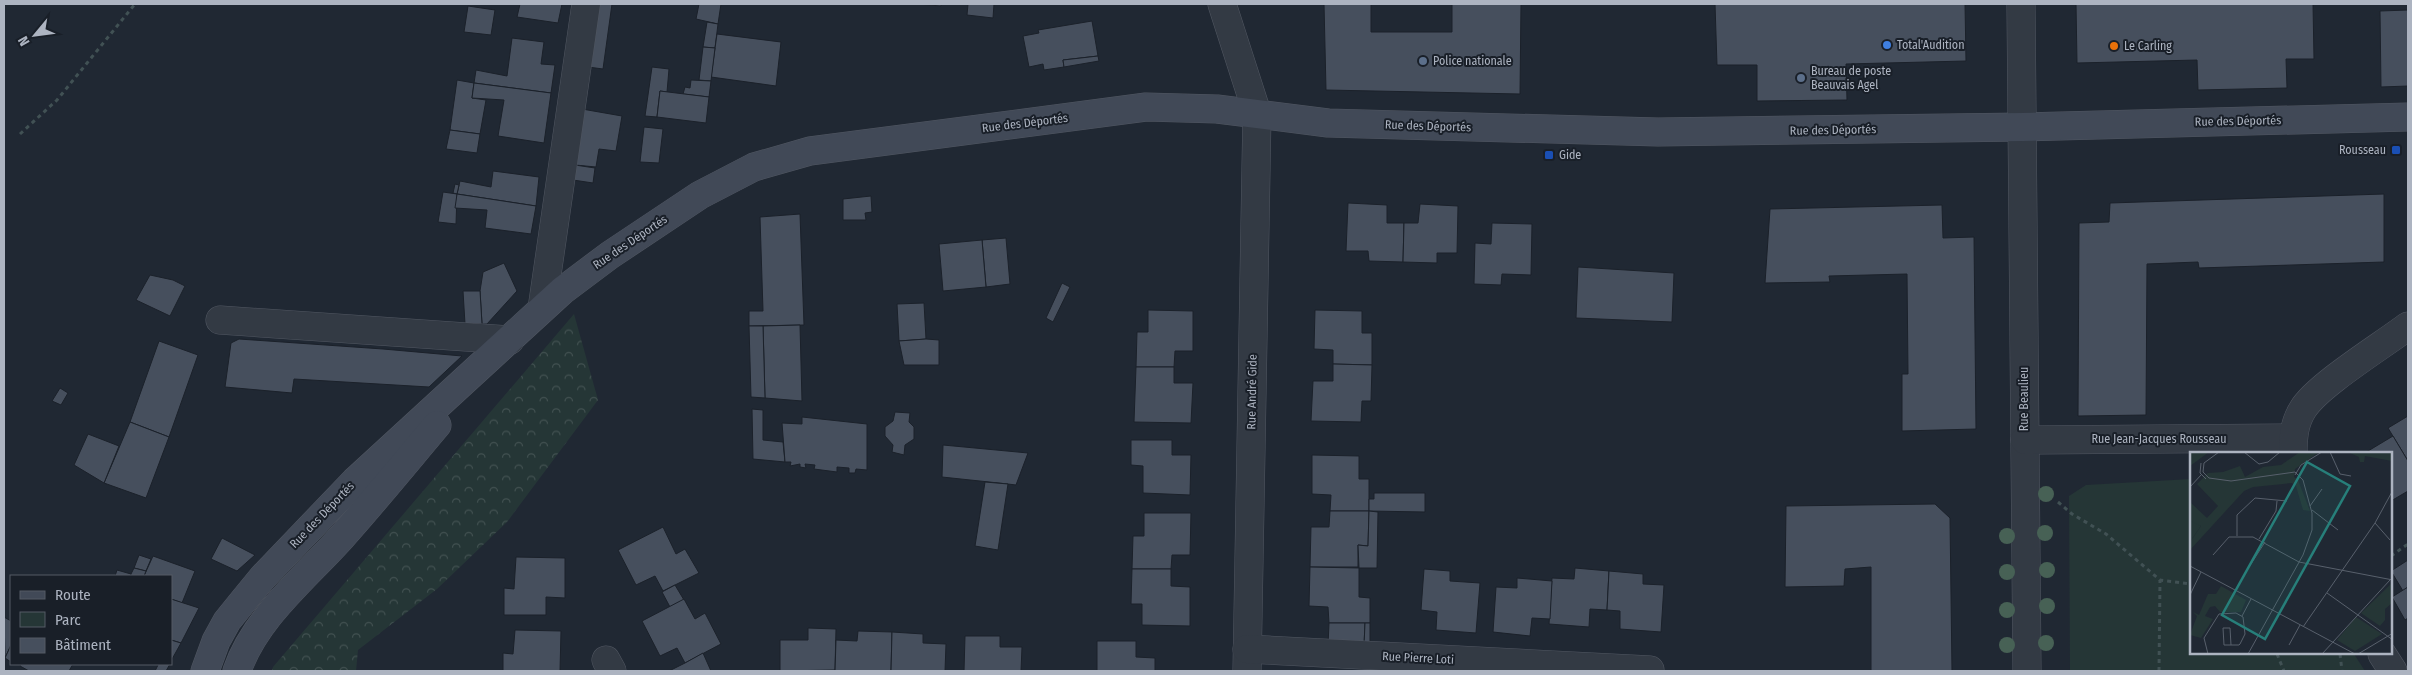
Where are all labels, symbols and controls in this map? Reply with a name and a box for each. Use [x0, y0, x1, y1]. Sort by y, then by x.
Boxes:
north arrow [10, 10, 60, 60]
text: N [15, 33, 34, 49]
place label: Total'Audition [1897, 38, 1965, 52]
marker: Total'Audition [1881, 39, 1893, 51]
place label: Le Carling [2124, 39, 2172, 53]
marker: Le Carling [2108, 40, 2120, 52]
place label: Police nationale [1433, 54, 1512, 68]
marker: Police nationale [1417, 55, 1429, 67]
place label: Bureau de poste Beauvais Agel [1811, 64, 1891, 92]
marker: Bureau de poste Beauvais Agel [1795, 72, 1807, 84]
street label: Rue des Déportés [981, 111, 1069, 135]
street label: Rue des Déportés [2195, 113, 2281, 129]
street label: Rue des Déportés [1385, 117, 1471, 135]
street label: Rue des Déportés [1790, 122, 1876, 138]
place label: Rousseau [2339, 143, 2386, 157]
marker: Rousseau [2390, 144, 2402, 156]
place label: Gide [1559, 148, 1581, 162]
marker: Gide [1543, 149, 1555, 161]
street label: Rue des Déportés [590, 212, 670, 272]
street label: Rue André Gide [1244, 354, 1260, 430]
street label: Rue Beaulieu [2017, 367, 2031, 431]
street label: Rue Jean-Jacques Rousseau [2092, 432, 2226, 446]
inset map [2190, 452, 2392, 655]
street label: Rue des Déportés [287, 479, 357, 551]
legend [10, 575, 172, 665]
text: Route [55, 586, 91, 604]
text: Parc [55, 611, 81, 629]
text: Bâtiment [55, 636, 111, 654]
street label: Rue Pierre Loti [1382, 649, 1454, 667]

